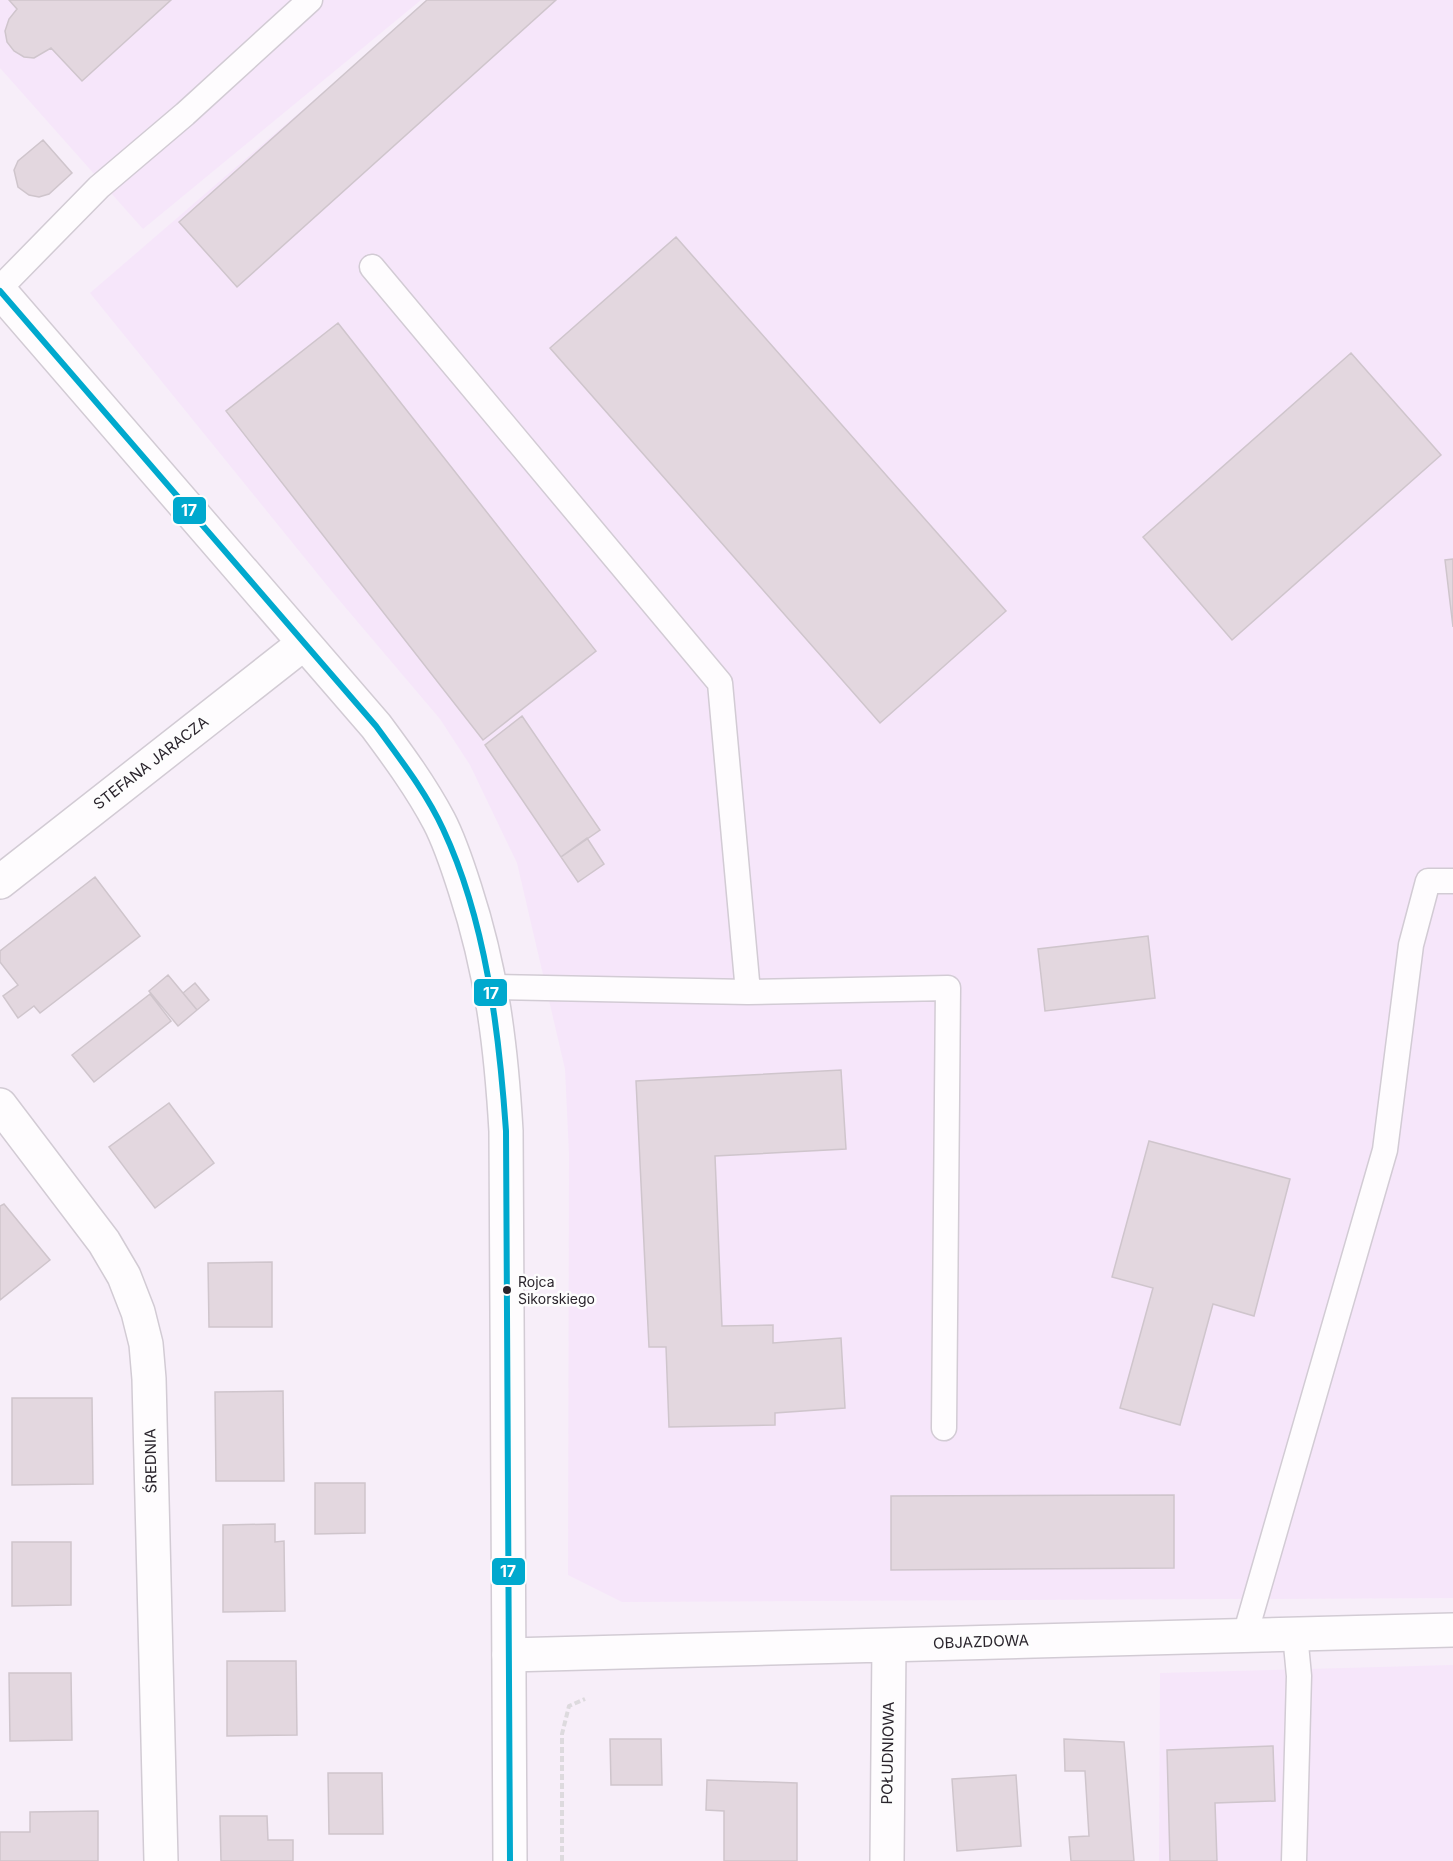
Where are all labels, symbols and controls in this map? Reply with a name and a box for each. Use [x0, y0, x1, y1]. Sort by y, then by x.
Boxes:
line badge: 17 [172, 496, 207, 525]
text: 17 [181, 500, 197, 520]
street label: STEFANA JARACZA [89, 712, 212, 813]
line badge: 17 [473, 978, 508, 1007]
text: 17 [483, 983, 499, 1003]
place label: Rojca Sikorskiego [518, 1273, 595, 1307]
marker: Rojca Sikorskiego [501, 1284, 513, 1296]
street label: ŚREDNIA [140, 1428, 161, 1494]
line badge: 17 [491, 1557, 526, 1586]
text: 17 [500, 1561, 516, 1581]
street label: OBJAZDOWA [933, 1630, 1029, 1653]
street label: POŁUDNIOWA [877, 1701, 898, 1805]

